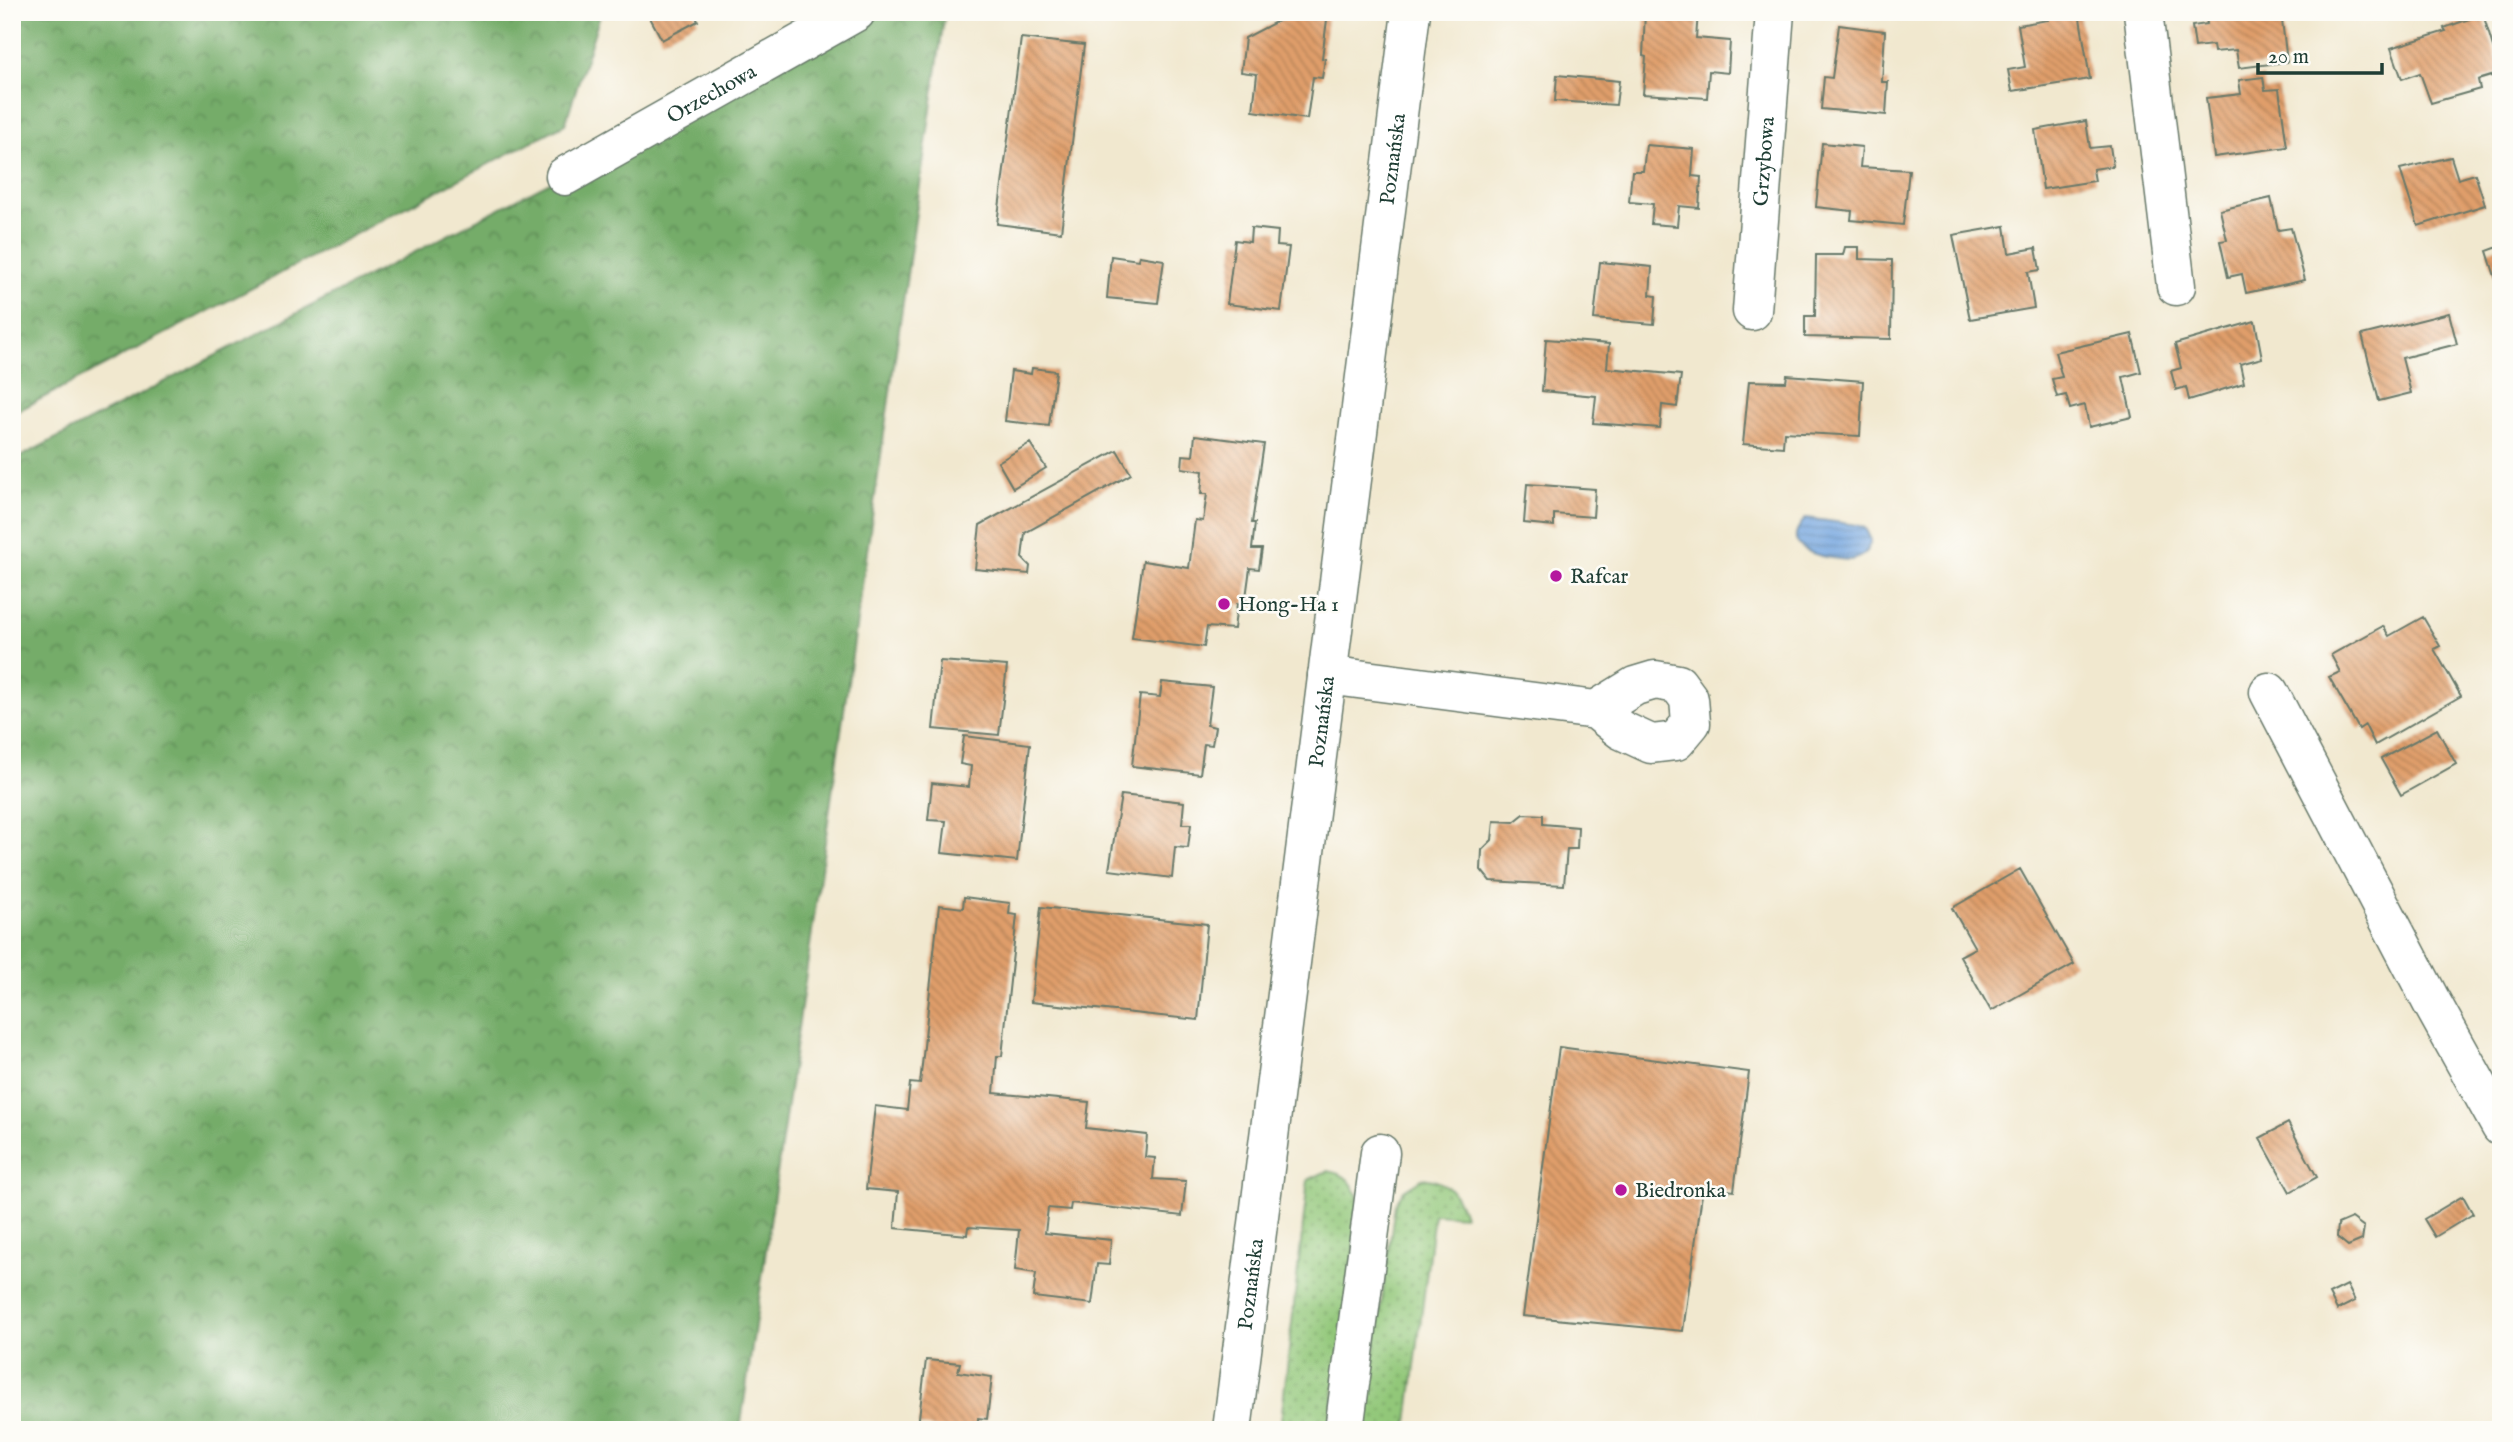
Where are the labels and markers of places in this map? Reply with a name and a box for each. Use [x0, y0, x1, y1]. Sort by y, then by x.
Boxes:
place label: Rafcar [1570, 564, 1629, 591]
marker: Rafcar [1548, 568, 1564, 584]
place label: Hong-Ha 1 [1238, 592, 1339, 619]
marker: Hong-Ha 1 [1216, 596, 1232, 612]
place label: Biedronka [1635, 1178, 1727, 1205]
marker: Biedronka [1613, 1182, 1629, 1198]

